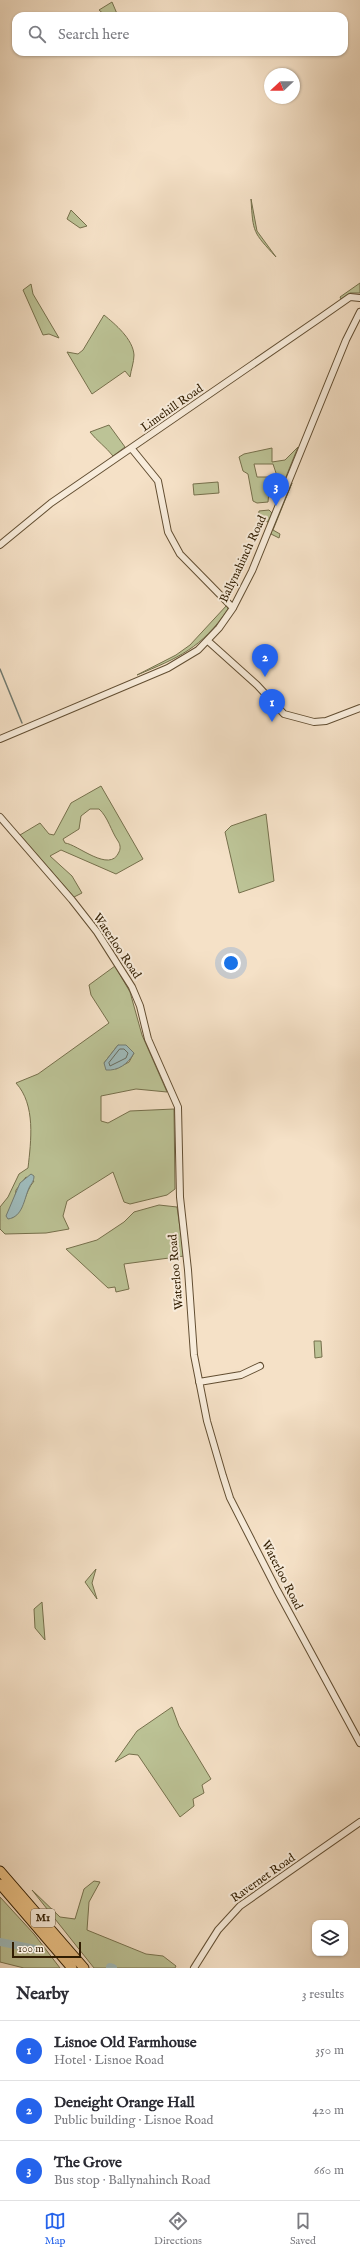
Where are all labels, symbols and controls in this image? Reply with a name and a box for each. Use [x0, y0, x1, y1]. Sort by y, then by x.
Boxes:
search box [12, 12, 348, 56]
icon: search [26, 23, 48, 45]
text: Search here [58, 25, 129, 44]
north arrow [264, 68, 300, 104]
street label: Limehill Road [138, 381, 206, 435]
pin: 3 [263, 473, 289, 506]
street label: Ballynahinch Road [216, 513, 270, 605]
pin: 2 [252, 644, 278, 677]
pin: 1 [259, 689, 285, 722]
street label: Waterloo Road [90, 910, 145, 982]
your location [221, 953, 241, 973]
street label: Waterloo Road [165, 1233, 187, 1310]
street label: Waterloo Road [258, 1538, 306, 1613]
street label: Ravernet Road [228, 1850, 299, 1906]
road number: M1 [31, 1909, 55, 1927]
map controls [312, 1920, 348, 1956]
button: layers [312, 1920, 348, 1956]
scale bar [12, 1940, 81, 1959]
text: 100 m [18, 1942, 44, 1956]
text: Nearby [16, 1984, 69, 2005]
text: 3 results [302, 1986, 344, 2003]
text: Lisnoe Old Farmhouse [54, 2033, 197, 2052]
text: 1 [27, 2042, 31, 2059]
text: 350 m [315, 2042, 344, 2059]
text: Hotel · Lisnoe Road [54, 2052, 164, 2069]
text: Deneight Orange Hall [54, 2093, 195, 2112]
text: 2 [26, 2102, 32, 2119]
text: 420 m [312, 2102, 344, 2119]
text: Public building · Lisnoe Road [54, 2112, 214, 2129]
text: The Grove [54, 2153, 122, 2172]
text: 3 [27, 2162, 31, 2179]
text: 660 m [314, 2162, 344, 2179]
text: Bus stop · Ballynahinch Road [54, 2172, 211, 2189]
tab: Map [44, 2210, 66, 2248]
tab: Directions [154, 2210, 202, 2248]
tab: Saved [290, 2210, 316, 2248]

